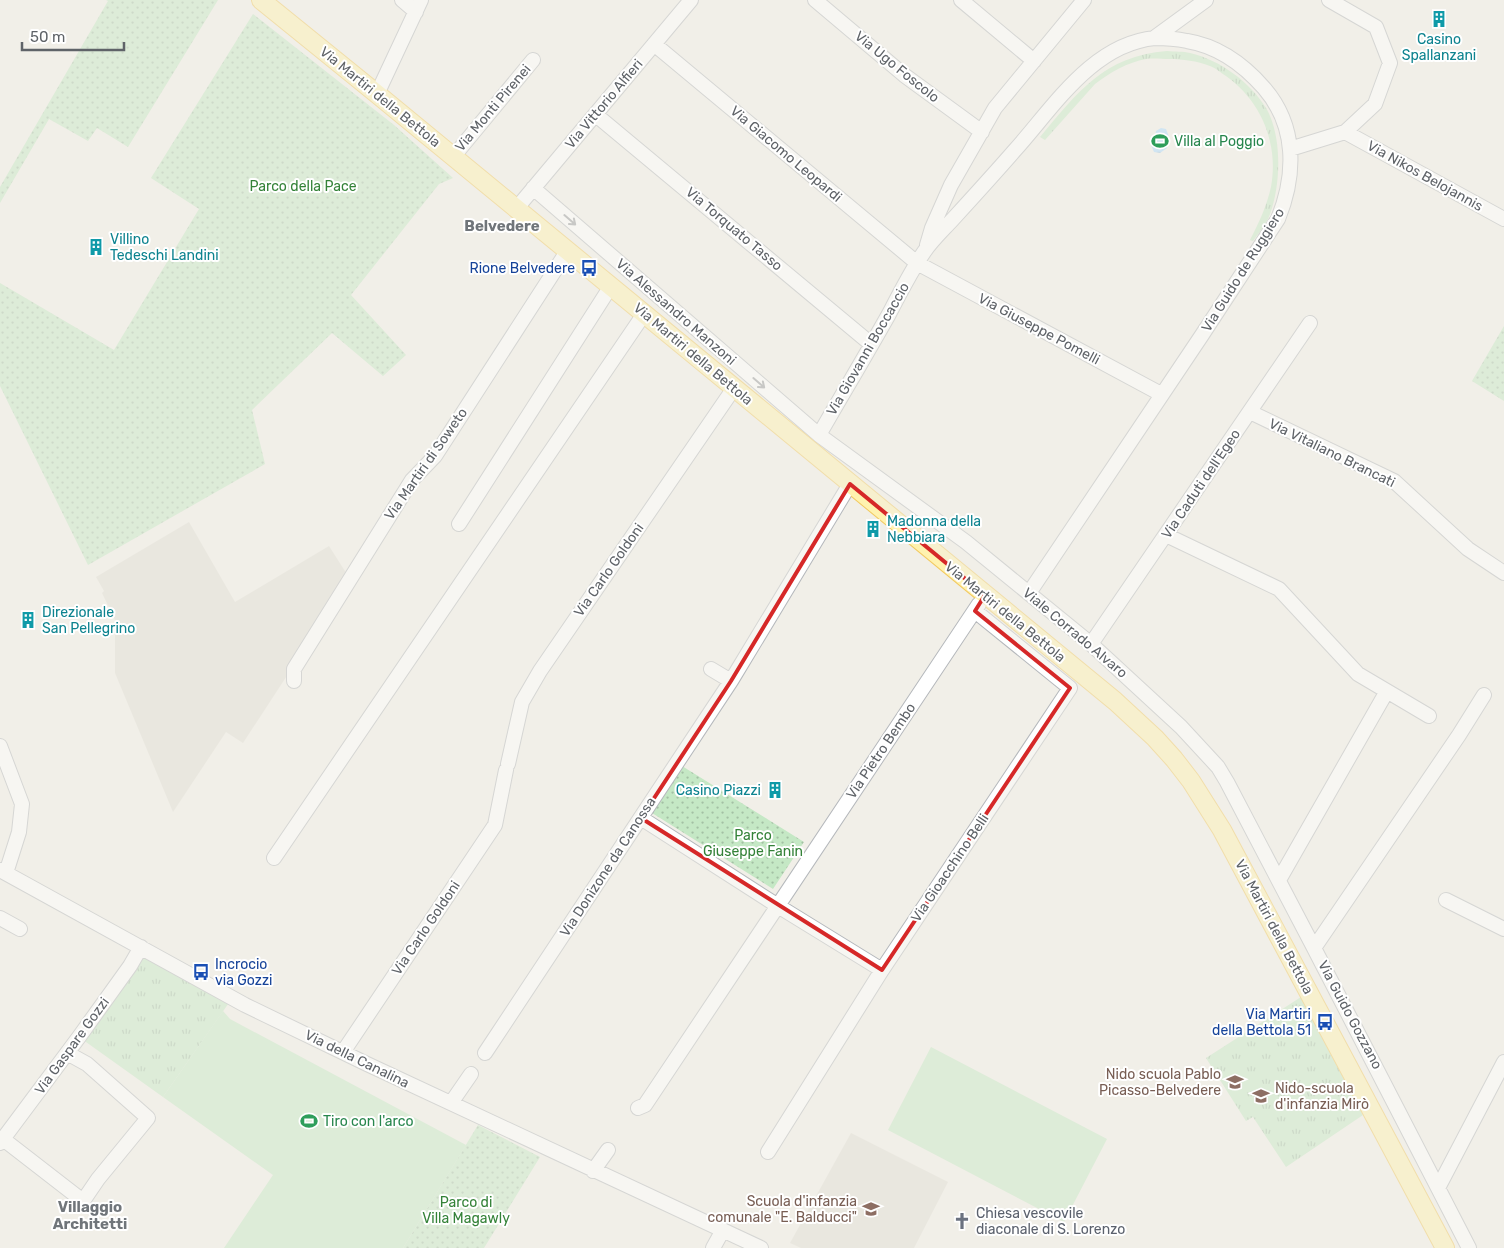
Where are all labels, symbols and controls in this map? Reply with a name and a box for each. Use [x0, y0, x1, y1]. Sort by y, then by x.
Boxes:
building icon: Casino Spallanzani [1429, 9, 1449, 29]
scale bar [22, 20, 125, 52]
text: 50 m [30, 28, 65, 46]
street label: Via Ugo Foscolo [851, 28, 943, 106]
place label: Casino Spallanzani [1402, 31, 1476, 64]
street label: Via Martiri della Bettola [316, 43, 444, 151]
street label: Via Vittorio Alfieri [562, 56, 646, 152]
street label: Via Monti Pirenei [452, 61, 534, 155]
street label: Via Giacomo Leopardi [727, 102, 845, 206]
sports icon: Villa al Poggio [1150, 131, 1170, 151]
place label: Villa al Poggio [1174, 133, 1264, 150]
street label: Via Nikos Belojannis [1364, 137, 1486, 215]
park label: Parco della Pace [249, 178, 357, 195]
street label: Via Torquato Tasso [682, 184, 786, 274]
street label: Via Guido de Ruggiero [1198, 205, 1288, 335]
one-way arrow [563, 214, 576, 226]
district label: Belvedere [464, 217, 540, 235]
place label: Villino Tedeschi Landini [110, 231, 219, 264]
building icon: Villino Tedeschi Landini [86, 237, 106, 257]
street label: Via Alessandro Manzoni [612, 255, 740, 369]
bus stop icon: Rione Belvedere [579, 258, 599, 278]
place label: Rione Belvedere [470, 260, 575, 277]
street label: Via Giovanni Boccaccio [823, 279, 913, 419]
street label: Via Giuseppe Pomelli [975, 290, 1103, 368]
street label: Via Martiri della Bettola [630, 299, 756, 409]
one-way arrow [752, 378, 765, 389]
street label: Via Martiri di Soweto [381, 405, 471, 523]
street label: Via Vitaliano Brancati [1266, 415, 1398, 491]
street label: Via Caduti dell'Egeo [1158, 426, 1244, 542]
place label: Madonna della Nebbiara [887, 513, 981, 546]
building icon: Madonna della Nebbiara [863, 519, 883, 539]
street label: Via Carlo Goldoni [570, 520, 648, 620]
street label: Via Martiri della Bettola [941, 558, 1069, 666]
street label: Viale Corrado Alvaro [1019, 584, 1131, 682]
place label: Direzionale San Pellegrino [42, 604, 135, 637]
building icon: Direzionale San Pellegrino [18, 610, 38, 630]
street label: Via Pietro Bembo [843, 700, 919, 802]
building icon: Casino Piazzi [765, 780, 785, 800]
place label: Casino Piazzi [676, 782, 761, 799]
street label: Via Donizone da Canossa [556, 794, 660, 940]
street label: Via Gioacchino Belli [907, 811, 993, 925]
park label: Parco Giuseppe Fanin [703, 827, 803, 860]
street label: Via Martiri della Bettola [1231, 857, 1317, 997]
street label: Via Carlo Goldoni [388, 878, 464, 978]
place label: Incrocio via Gozzi [215, 956, 272, 989]
street label: Via Guido Gozzano [1314, 958, 1386, 1072]
bus stop icon: Incrocio via Gozzi [191, 962, 211, 982]
street label: Via Gaspare Gozzi [31, 994, 113, 1098]
place label: Via Martiri della Bettola 51 [1212, 1006, 1311, 1039]
bus stop icon: Via Martiri della Bettola 51 [1315, 1012, 1335, 1032]
street label: Via della Canalina [302, 1026, 412, 1092]
place label: Nido scuola Pablo Picasso-Belvedere [1099, 1066, 1221, 1099]
school or university icon: Nido scuola Pablo Picasso-Belvedere [1225, 1072, 1245, 1092]
place label: Nido-scuola d'infanzia Mirò [1275, 1080, 1369, 1113]
school or university icon: Nido-scuola d'infanzia Mirò [1251, 1086, 1271, 1106]
sports icon: Tiro con l'arco [299, 1111, 319, 1131]
place label: Tiro con l'arco [323, 1113, 414, 1130]
place label: Scuola d'infanzia comunale "E. Balducci" [707, 1193, 857, 1226]
park label: Parco di Villa Magawly [422, 1194, 510, 1227]
district label: Villaggio Architetti [53, 1198, 127, 1233]
school or university icon: Scuola d'infanzia comunale "E. Balducci" [861, 1199, 881, 1219]
place label: Chiesa vescovile diaconale di S. Lorenzo [976, 1205, 1125, 1238]
church icon: Chiesa vescovile diaconale di S. Lorenzo [952, 1211, 972, 1231]

